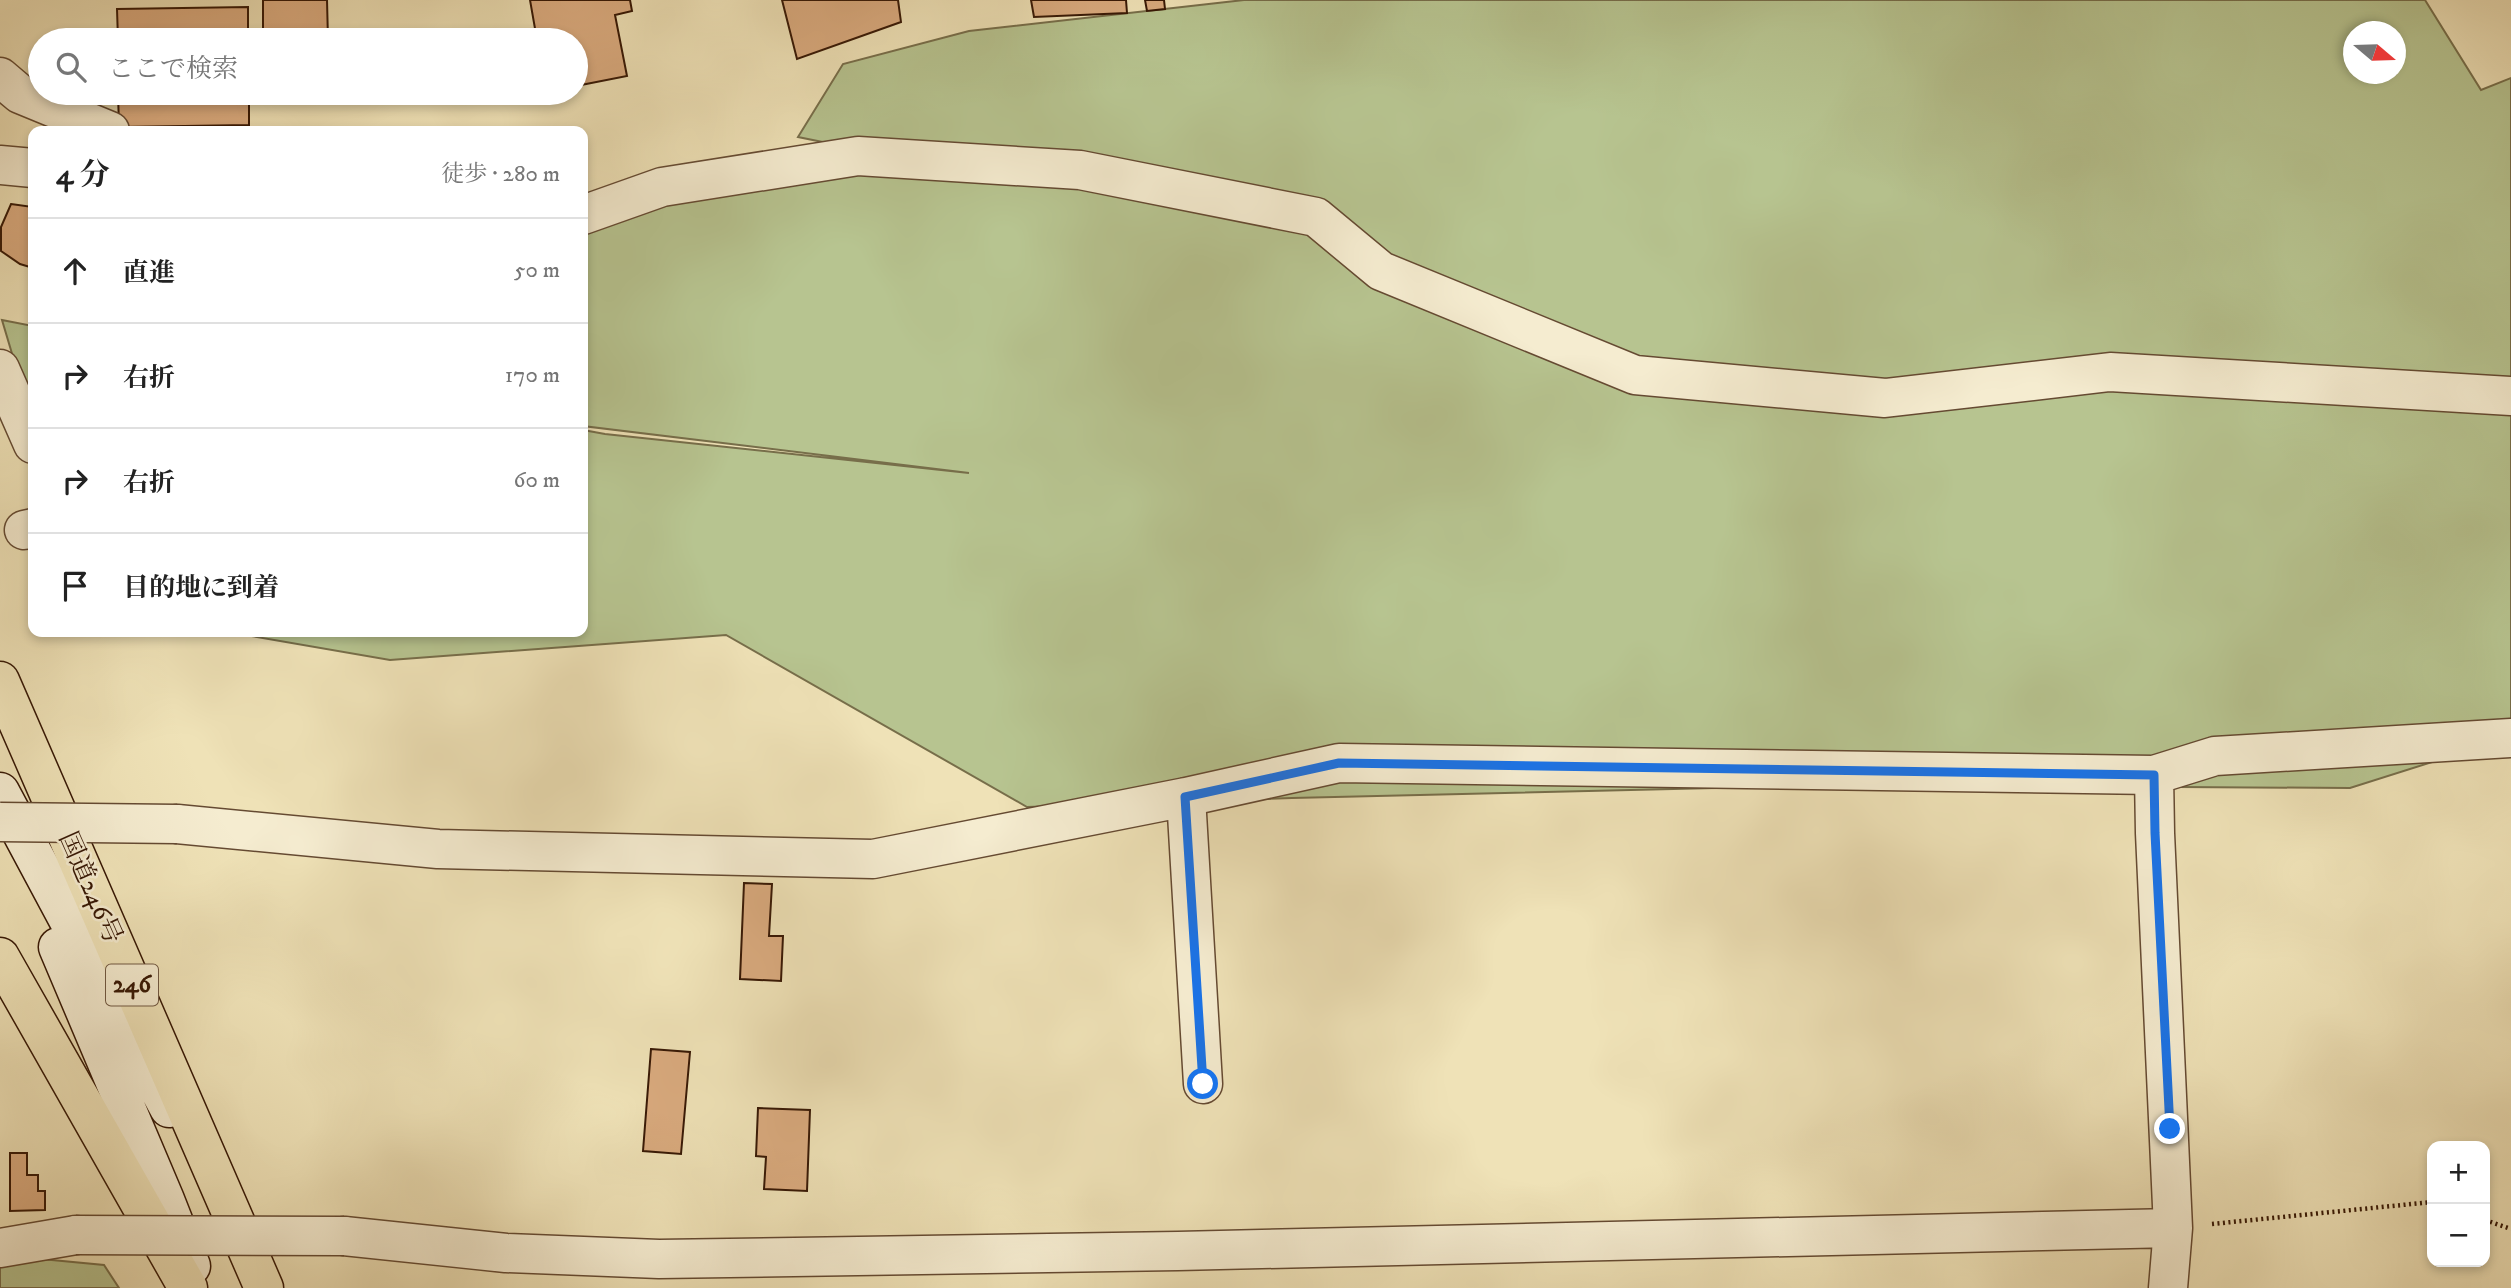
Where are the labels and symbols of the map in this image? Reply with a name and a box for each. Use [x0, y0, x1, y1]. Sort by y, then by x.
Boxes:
north arrow [2343, 21, 2406, 84]
street label: 国道246号 [51, 827, 129, 949]
road number: 246 [106, 965, 158, 1006]
route start [1187, 1068, 1218, 1099]
route end [2154, 1113, 2185, 1144]

